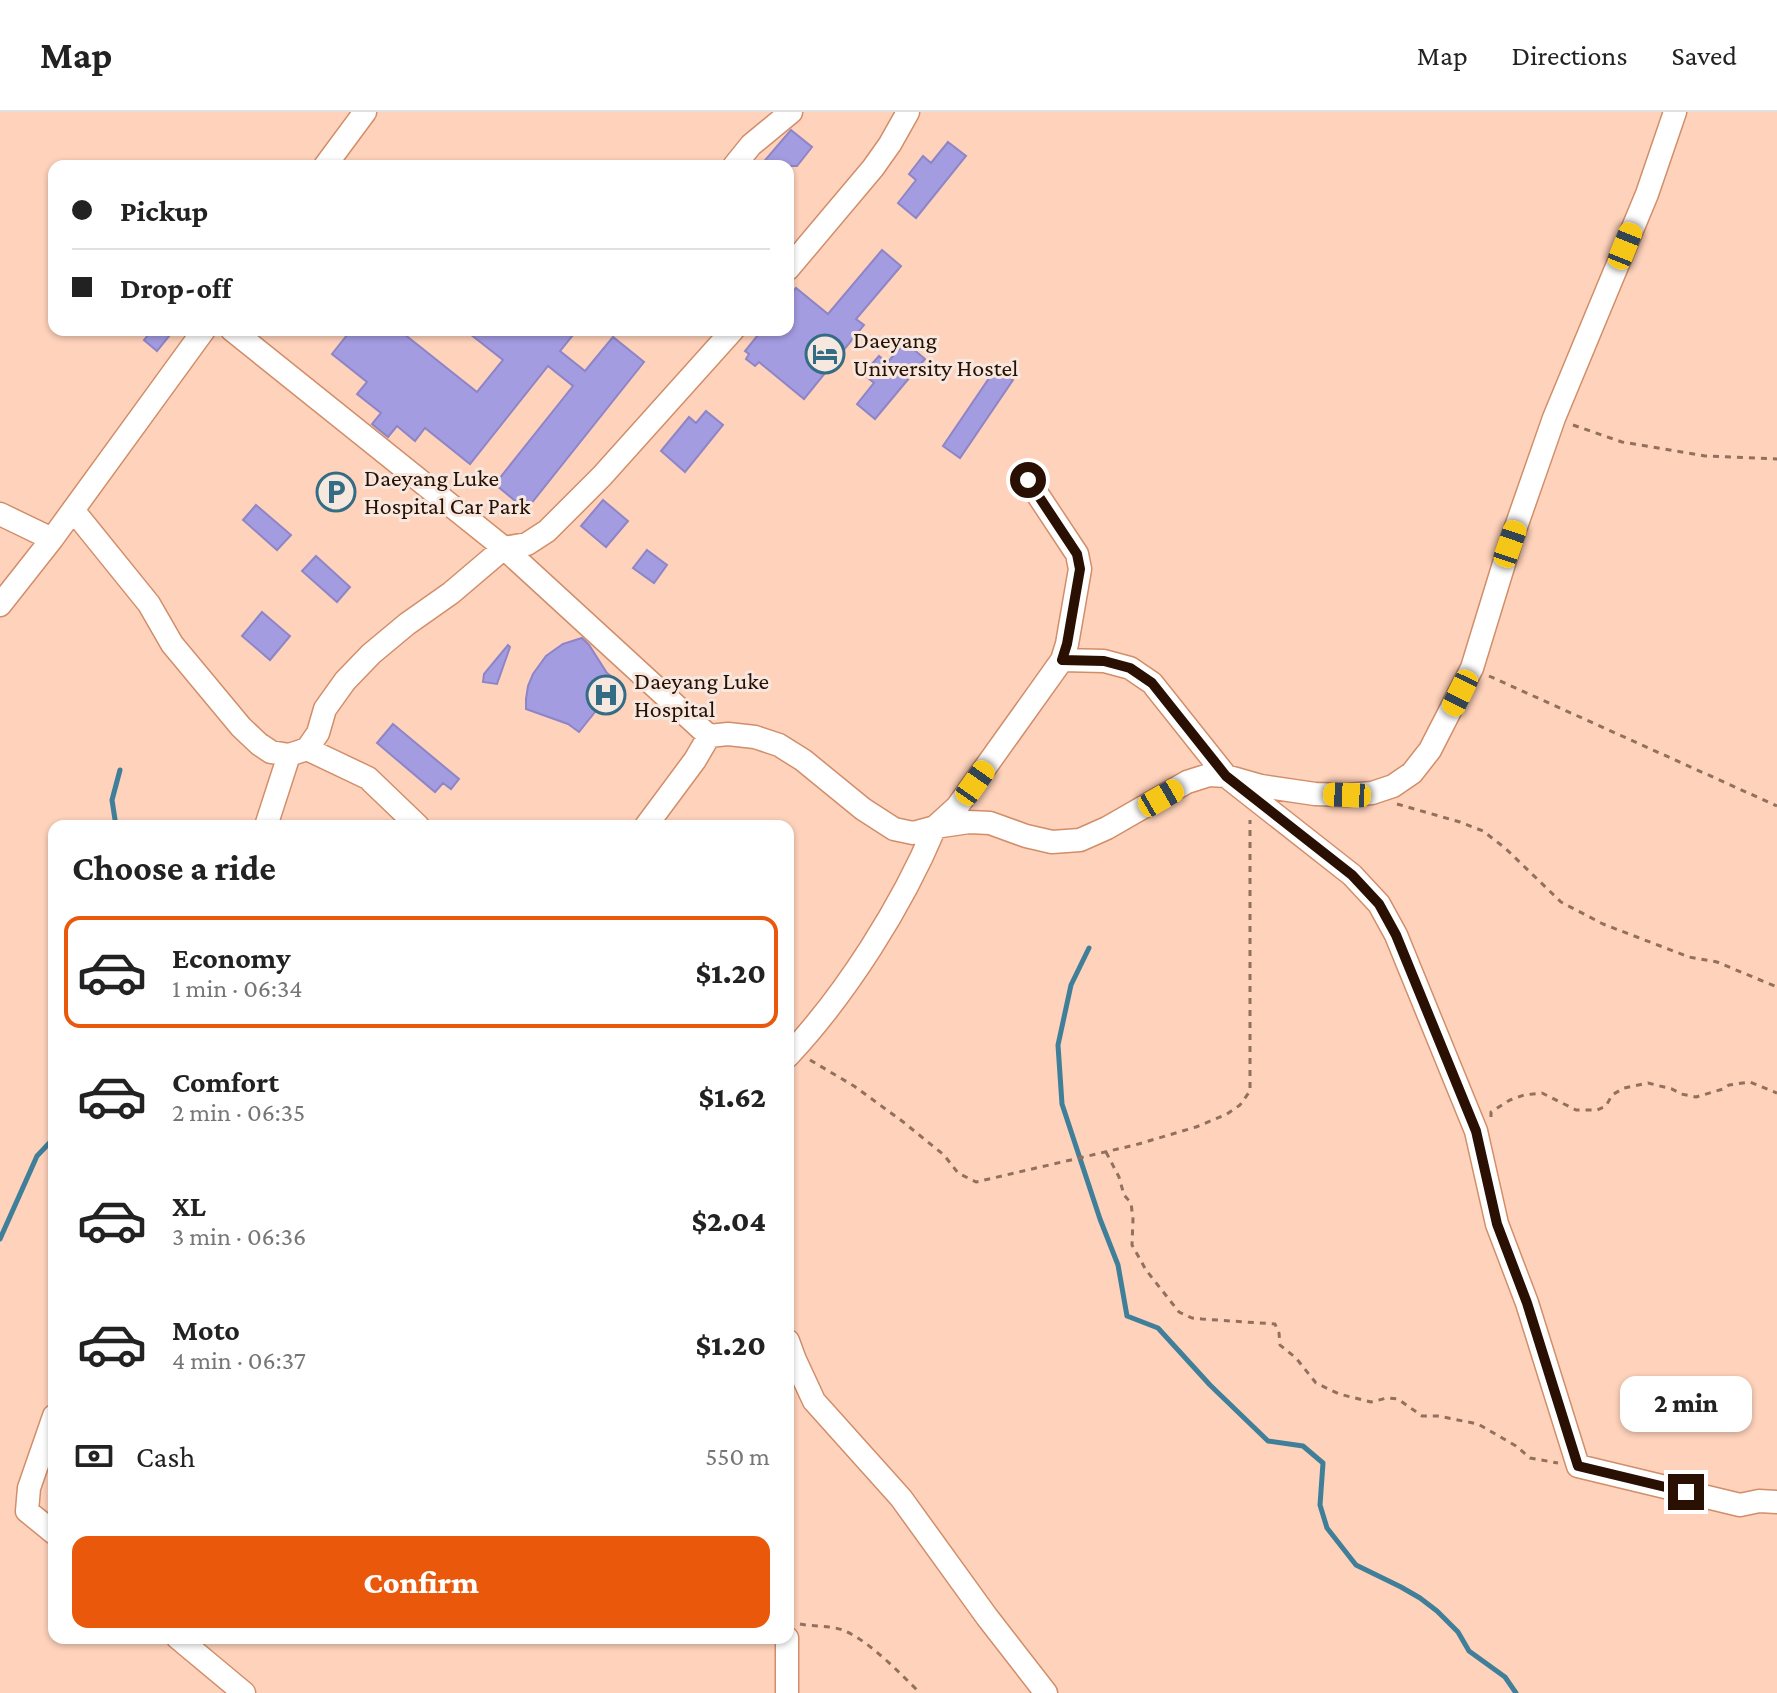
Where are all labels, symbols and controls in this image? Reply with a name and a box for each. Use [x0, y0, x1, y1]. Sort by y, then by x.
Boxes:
text: Map [40, 34, 113, 76]
text: Map [1417, 40, 1468, 71]
text: Directions [1512, 40, 1627, 71]
text: Saved [1671, 40, 1737, 71]
text: Pickup [120, 194, 208, 227]
car [1605, 219, 1645, 273]
text: Drop-off [120, 271, 231, 304]
place label: Daeyang University Hostel [853, 326, 1018, 381]
hotel icon: Daeyang University Hostel [804, 333, 846, 375]
route start [1010, 462, 1046, 498]
place label: Daeyang Luke Hospital Car Park [364, 464, 531, 519]
parking icon: Daeyang Luke Hospital Car Park [315, 471, 357, 513]
car [1491, 517, 1529, 571]
car [1439, 666, 1481, 720]
place label: Daeyang Luke Hospital [634, 667, 769, 722]
hospital icon: Daeyang Luke Hospital [585, 674, 627, 716]
car [951, 756, 999, 810]
car [1134, 776, 1188, 820]
car [1323, 782, 1371, 808]
text: Choose a ride [72, 848, 276, 888]
icon: car [76, 936, 148, 1008]
text: Economy [172, 941, 291, 974]
text: $1.20 [695, 956, 766, 989]
text: 1 min · 06:34 [172, 974, 303, 1003]
icon: car [76, 1060, 148, 1132]
text: Comfort [172, 1065, 279, 1098]
text: $1.62 [698, 1080, 766, 1113]
text: 2 min · 06:35 [172, 1098, 305, 1127]
icon: car [76, 1184, 148, 1256]
text: XL [172, 1189, 206, 1222]
text: $2.04 [691, 1204, 766, 1237]
text: 3 min · 06:36 [172, 1222, 306, 1251]
icon: car [76, 1308, 148, 1380]
text: Moto [172, 1313, 240, 1346]
text: $1.20 [695, 1328, 766, 1361]
text: 4 min · 06:37 [172, 1346, 306, 1375]
callout: 2 min [1620, 1376, 1752, 1432]
text: 2 min [1654, 1389, 1718, 1418]
icon: cash [72, 1434, 116, 1478]
text: Cash [136, 1440, 195, 1473]
text: 550 m [705, 1442, 770, 1471]
route end [1668, 1474, 1704, 1510]
button: Confirm [72, 1536, 770, 1628]

